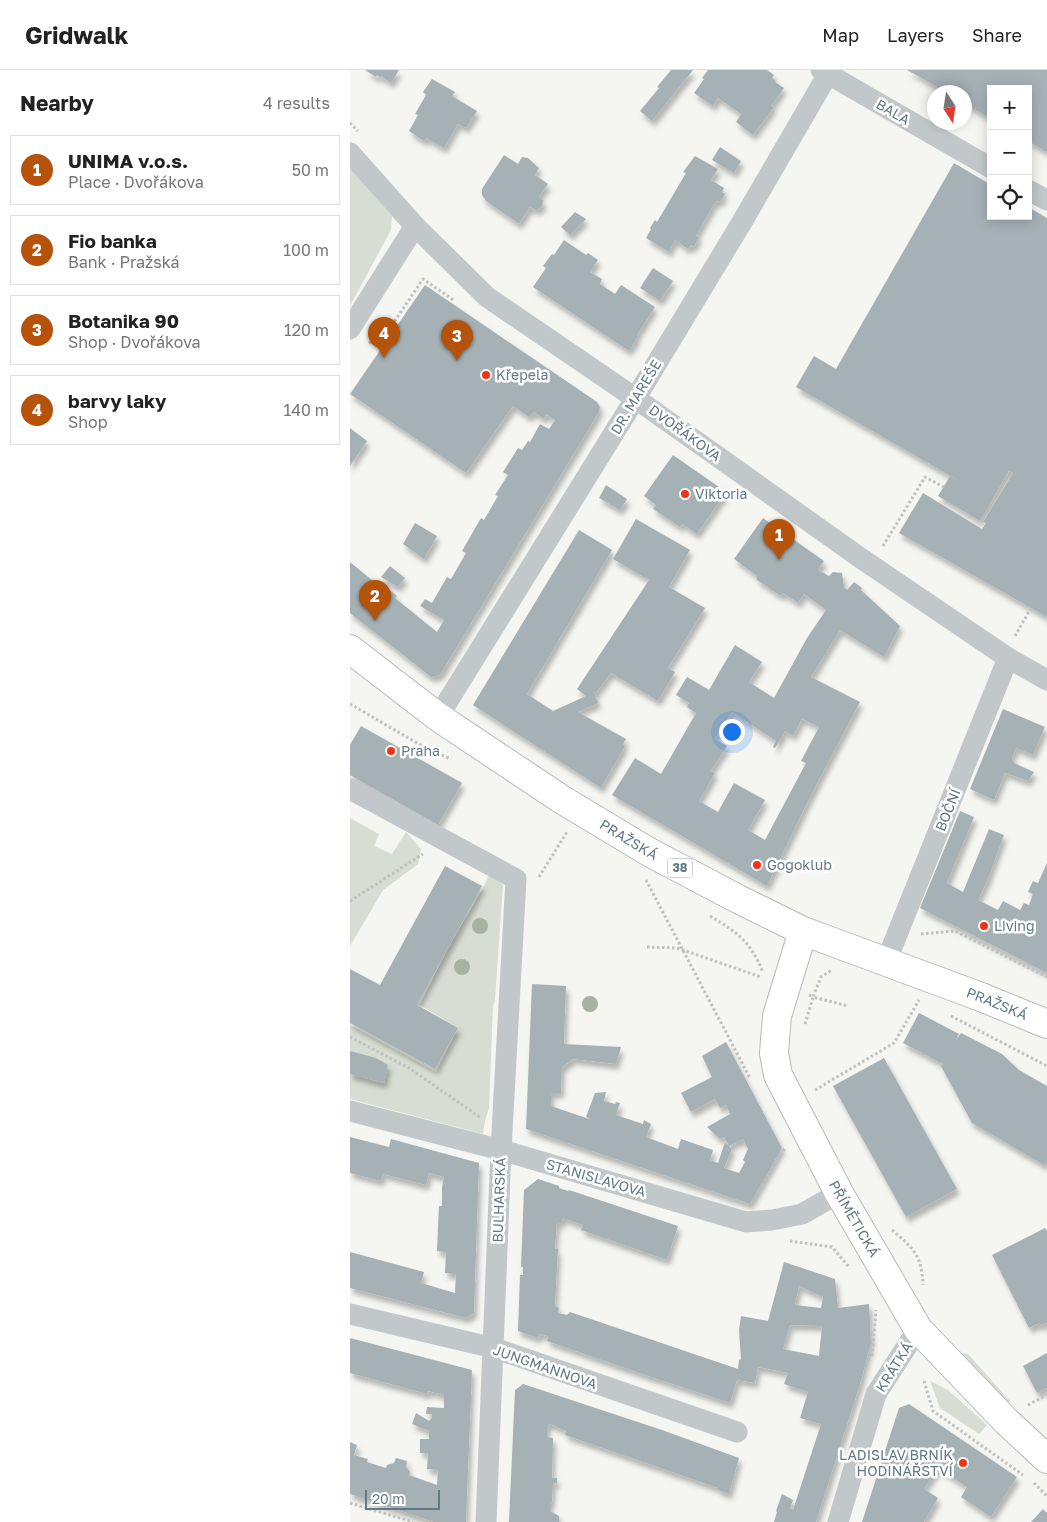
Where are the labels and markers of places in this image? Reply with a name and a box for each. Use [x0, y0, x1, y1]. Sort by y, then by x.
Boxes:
pin: 4 [368, 317, 400, 358]
pin: 3 [441, 320, 473, 361]
place label: Křepela [496, 366, 548, 383]
marker: Křepela [480, 369, 492, 381]
place label: Viktoria [695, 485, 747, 502]
marker: Viktoria [679, 488, 691, 500]
pin: 1 [763, 519, 795, 560]
pin: 2 [359, 580, 391, 621]
place label: Praha [401, 742, 440, 759]
marker: Praha [385, 745, 397, 757]
place label: Gogoklub [767, 856, 832, 873]
marker: Gogoklub [751, 859, 763, 871]
place label: Living [994, 917, 1035, 934]
marker: Living [978, 920, 990, 932]
place label: LADISLAV BRNÍK HODINÁŘSTVÍ [839, 1446, 954, 1479]
marker: LADISLAV BRNÍK HODINÁŘSTVÍ [957, 1457, 969, 1469]

